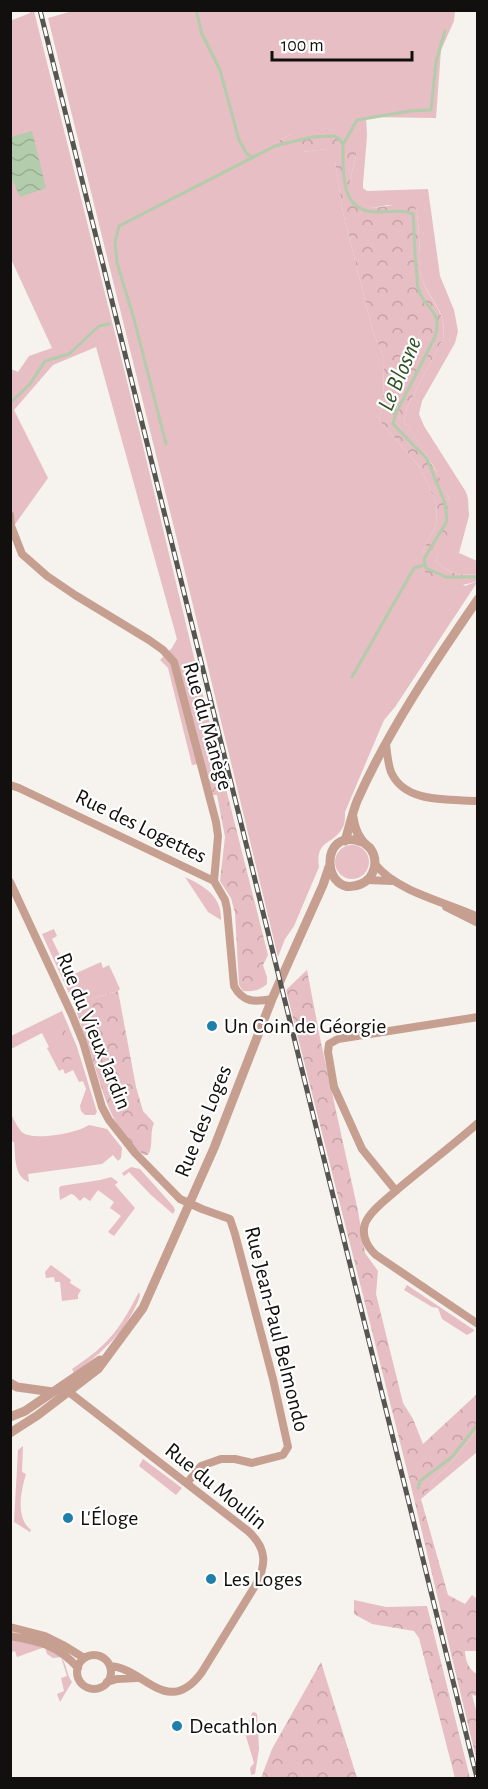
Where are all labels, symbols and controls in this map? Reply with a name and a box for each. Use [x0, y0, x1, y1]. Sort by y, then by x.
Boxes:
scale bar [272, 24, 412, 62]
text: 100 m [281, 37, 324, 55]
water label: Le Blosne [374, 333, 426, 415]
street label: Rue du Manège [179, 659, 237, 793]
street label: Rue des Logettes [72, 785, 210, 867]
street label: Rue du Vieux Jardin [53, 950, 135, 1112]
place label: Un Coin de Géorgie [224, 1015, 386, 1037]
marker: Un Coin de Géorgie [205, 1019, 219, 1033]
street label: Rue des Loges [171, 1062, 235, 1180]
street label: Rue Jean-Paul Belmondo [241, 1224, 313, 1434]
street label: Rue du Moulin [161, 1438, 271, 1534]
place label: L'Éloge [80, 1506, 138, 1529]
marker: L'Éloge [61, 1511, 75, 1525]
place label: Les Loges [223, 1568, 302, 1590]
marker: Les Loges [204, 1572, 218, 1586]
place label: Decathlon [189, 1715, 278, 1737]
marker: Decathlon [170, 1719, 184, 1733]

